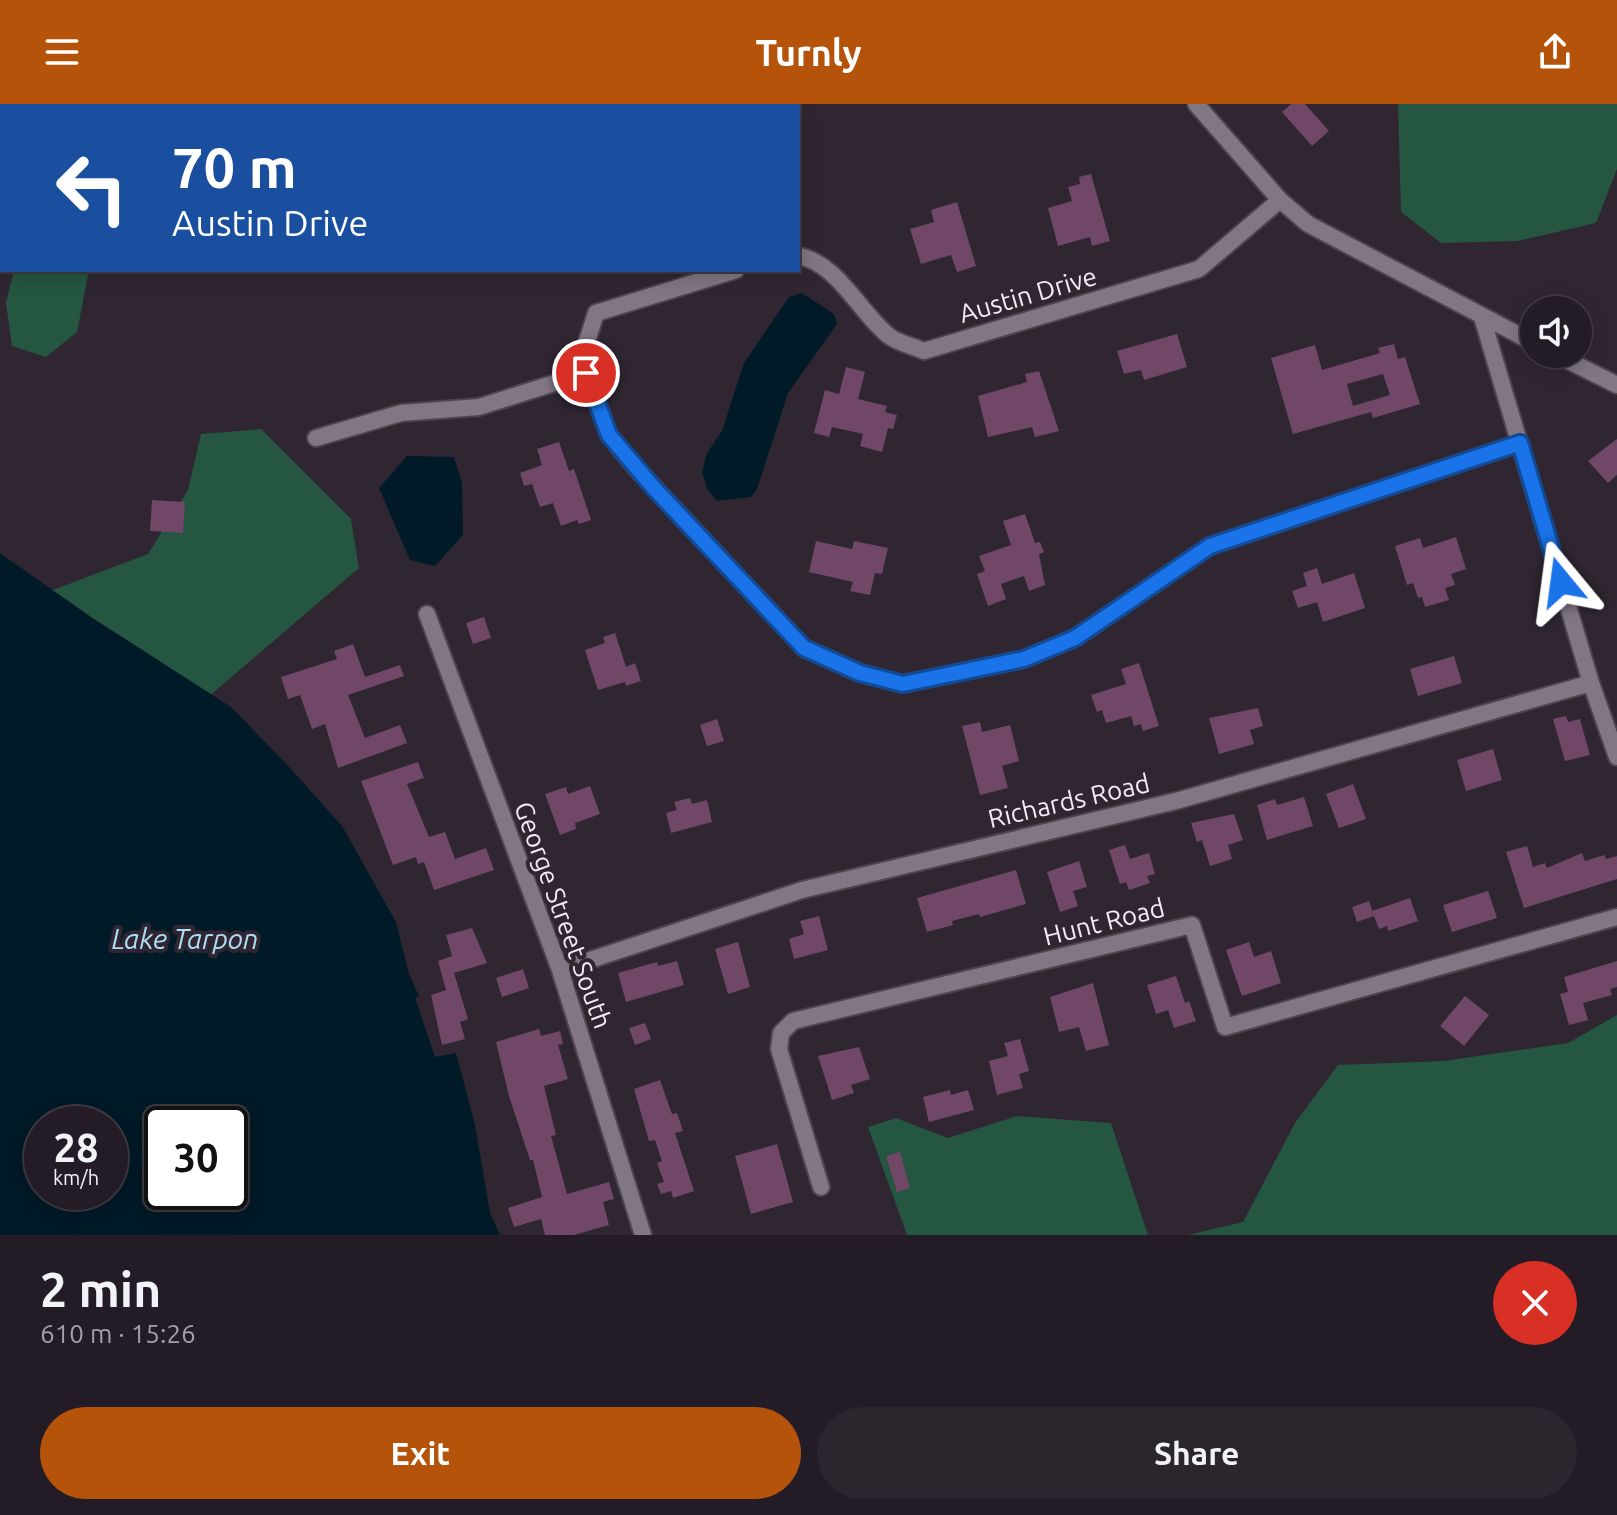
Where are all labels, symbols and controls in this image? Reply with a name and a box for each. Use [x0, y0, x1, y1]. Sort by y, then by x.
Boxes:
icon: menu [40, 30, 84, 74]
icon: share [1533, 30, 1577, 74]
text: Turnly [755, 32, 862, 73]
icon: left [40, 136, 144, 240]
text: 70 m [172, 136, 297, 199]
text: Austin Drive [172, 202, 368, 243]
street label: Austin Drive [956, 261, 1100, 328]
map controls [1520, 296, 1592, 368]
button: sound [1520, 296, 1592, 368]
pin [552, 339, 620, 407]
icon: arrive [564, 351, 608, 395]
position arrow [1519, 540, 1603, 624]
street label: Richards Road [985, 768, 1153, 833]
street label: George Street South [509, 797, 618, 1032]
street label: Hunt Road [1040, 892, 1168, 951]
water label: Lake Tarpon [111, 923, 259, 954]
speed limit sign: 30 [144, 1106, 248, 1210]
text: 28 [53, 1125, 99, 1170]
text: km/h [53, 1166, 99, 1189]
button: close [1493, 1261, 1577, 1345]
text: 2 min [40, 1262, 161, 1316]
text: 610 m · 15:26 [40, 1319, 196, 1348]
button: Exit [40, 1407, 801, 1499]
button: Share [817, 1407, 1577, 1499]

